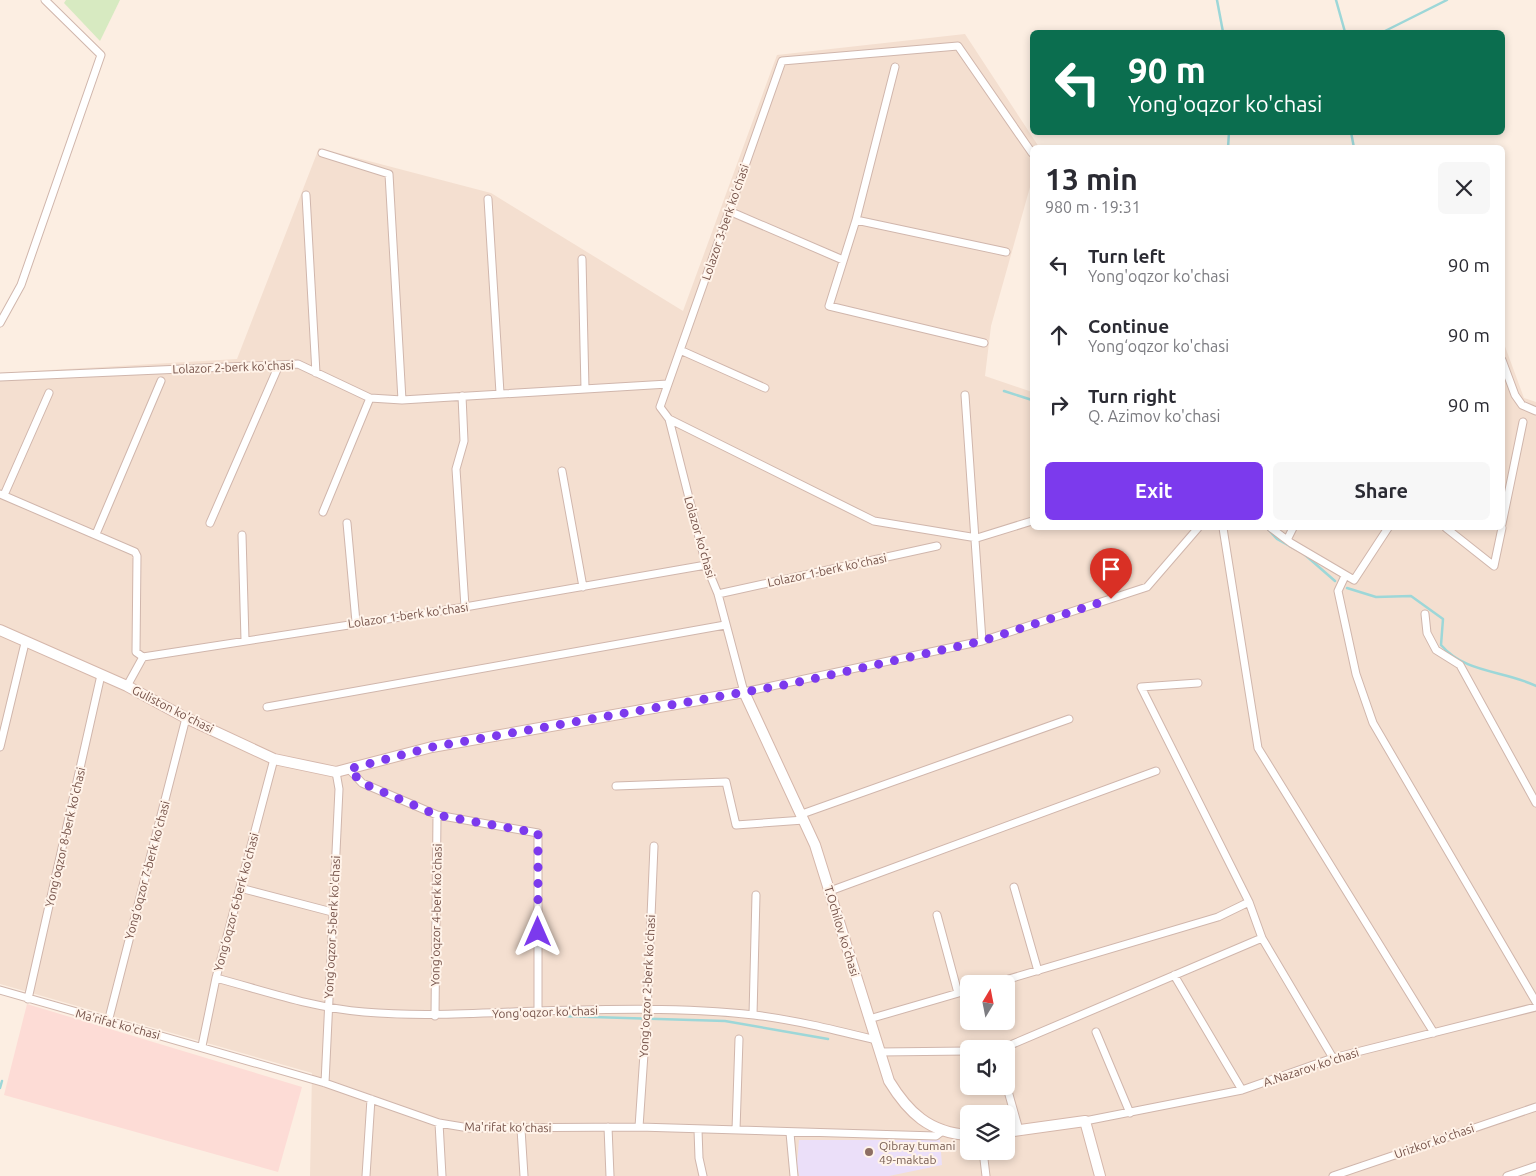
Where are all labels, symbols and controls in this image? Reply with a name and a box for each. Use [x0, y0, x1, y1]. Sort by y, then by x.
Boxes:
icon: left [1045, 50, 1110, 115]
text: 90 m [1128, 50, 1206, 90]
text: Yong'oqzor ko'chasi [1128, 91, 1322, 116]
street label: Lolazor 3-berk ko'chasi [699, 162, 751, 282]
text: 13 min [1045, 162, 1138, 196]
button: close [1438, 162, 1490, 214]
text: 980 m · 19:31 [1045, 198, 1141, 216]
text: Turn left [1088, 245, 1166, 267]
icon: left [1045, 251, 1073, 279]
text: 90 m [1448, 254, 1490, 276]
text: Yong'oqzor ko'chasi [1088, 267, 1229, 285]
text: Continue [1088, 315, 1169, 337]
icon: ahead [1045, 321, 1073, 349]
text: 90 m [1448, 324, 1490, 346]
text: Yong‘oqzor ko'chasi [1088, 337, 1229, 355]
street label: Lolazor 2-berk ko'chasi [172, 358, 294, 376]
text: Turn right [1088, 385, 1176, 407]
icon: right [1045, 391, 1073, 419]
text: 90 m [1448, 394, 1490, 416]
text: Q. Azimov ko'chasi [1088, 407, 1220, 425]
button: Exit [1045, 462, 1263, 520]
button: Share [1273, 462, 1490, 520]
street label: Lolazor ko'chasi [682, 495, 718, 579]
pin [1090, 548, 1132, 599]
street label: Lolazor 1-berk ko'chasi [766, 551, 888, 589]
icon: arrive [1097, 555, 1125, 583]
street label: Lolazor 1-berk ko'chasi [347, 600, 469, 630]
street label: Guliston ko'chasi [130, 683, 216, 735]
street label: Yong‘oqzor 8-berk ko'chasi [43, 766, 87, 908]
street label: Yong‘oqzor 7-berk ko'chasi [122, 799, 172, 941]
street label: Yong‘oqzor 6-berk ko'chasi [211, 831, 261, 973]
street label: Yong‘oqzor 4-berk ko'chasi [428, 843, 444, 987]
street label: Yong‘oqzor 5-berk ko'chasi [322, 855, 342, 999]
street label: T.Ochilov ko'chasi [822, 884, 862, 978]
position arrow [511, 905, 563, 957]
street label: Yong‘oqzor 2-berk ko'chasi [637, 914, 657, 1058]
north arrow [960, 975, 1015, 1030]
map controls [960, 975, 1015, 1160]
street label: Yong'oqzor ko'chasi [492, 1004, 598, 1020]
street label: Ma'rifat ko'chasi [74, 1006, 162, 1042]
button: sound [960, 1040, 1015, 1095]
street label: A.Nazarov ko'chasi [1262, 1045, 1361, 1089]
button: layers [960, 1105, 1015, 1160]
street label: Ma'rifat ko'chasi [464, 1120, 552, 1134]
street label: Urizkor ko'chasi [1392, 1121, 1476, 1161]
place label: Qibray tumani 49-maktab [879, 1139, 955, 1166]
marker: Qibray tumani 49-maktab [863, 1146, 875, 1158]

